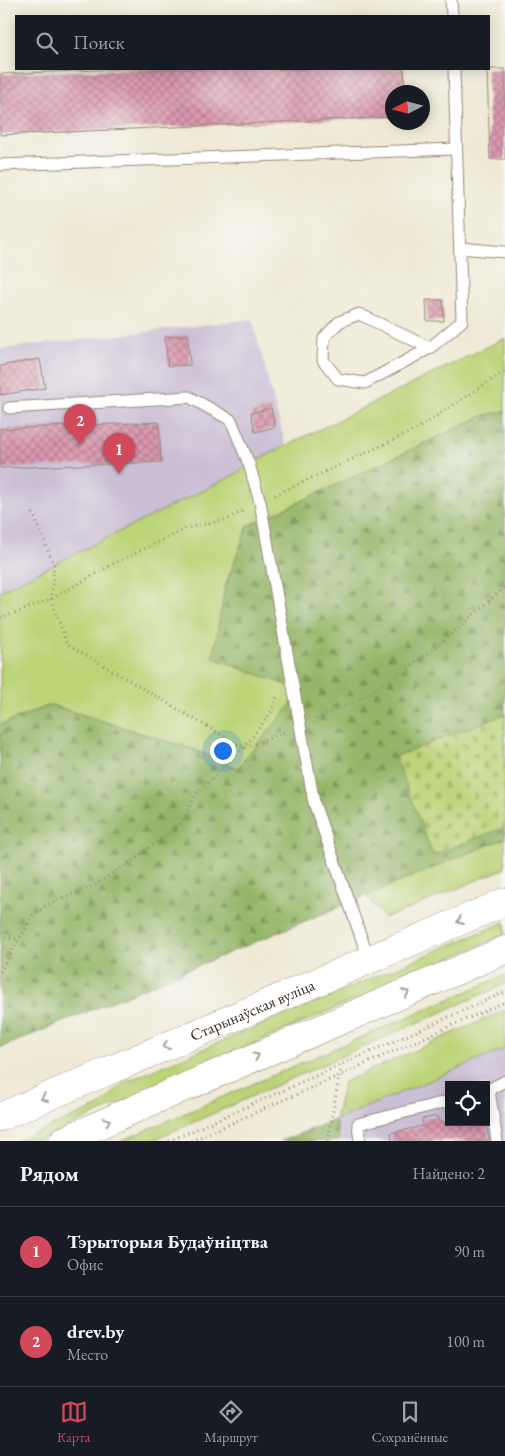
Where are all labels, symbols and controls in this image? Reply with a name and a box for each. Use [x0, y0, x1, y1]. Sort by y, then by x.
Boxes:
search box [15, 15, 490, 70]
icon: search [33, 29, 61, 57]
text: Поиск [73, 30, 125, 55]
north arrow [385, 85, 430, 130]
pin: 2 [64, 404, 96, 445]
pin: 1 [103, 433, 135, 474]
your location [210, 738, 236, 764]
one-way arrow [456, 915, 465, 926]
street label: Старынаўская вуліца [187, 974, 318, 1045]
one-way arrow [401, 988, 410, 999]
one-way arrow [162, 1041, 170, 1051]
one-way arrow [251, 1052, 260, 1063]
map controls [445, 1081, 490, 1126]
button: locate [445, 1081, 490, 1126]
one-way arrow [40, 1092, 49, 1103]
one-way arrow [102, 1117, 111, 1127]
text: Рядом [20, 1160, 79, 1187]
text: Найдено: 2 [413, 1163, 485, 1184]
text: Тэрыторыя Будаўніцтва [67, 1229, 268, 1254]
text: 1 [32, 1241, 40, 1262]
text: 90 m [454, 1241, 485, 1262]
text: Офис [67, 1254, 104, 1275]
text: drev.by [67, 1319, 125, 1344]
text: 2 [32, 1331, 40, 1352]
text: 100 m [446, 1331, 485, 1352]
text: Место [67, 1344, 108, 1365]
tab: Карта [57, 1398, 90, 1446]
tab: Маршрут [204, 1398, 258, 1446]
tab: Сохранённые [372, 1398, 448, 1446]

